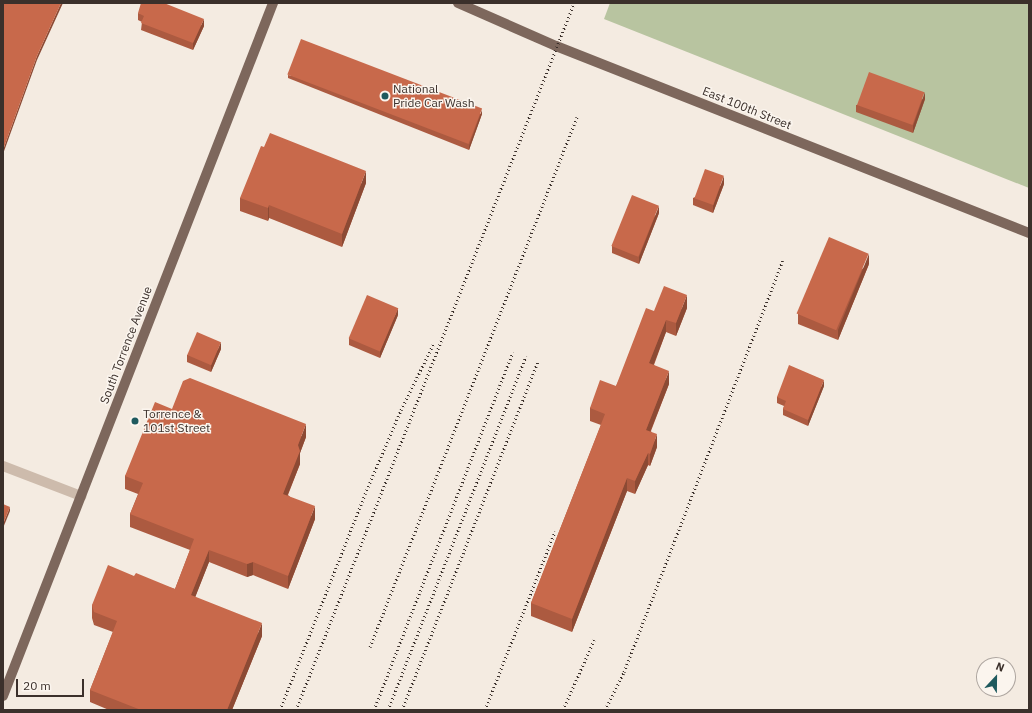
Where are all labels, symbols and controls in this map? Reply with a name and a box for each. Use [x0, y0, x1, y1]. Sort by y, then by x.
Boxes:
place label: National Pride Car Wash [393, 82, 475, 110]
street label: East 100th Street [700, 84, 794, 132]
marker: National Pride Car Wash [380, 91, 390, 101]
street label: South Torrence Avenue [97, 284, 155, 406]
place label: Torrence & 101st Street [143, 407, 210, 435]
marker: Torrence & 101st Street [130, 416, 140, 426]
north arrow [976, 657, 1016, 697]
text: N [994, 659, 1006, 675]
scale bar [18, 671, 86, 697]
text: 20 m [23, 678, 51, 693]

